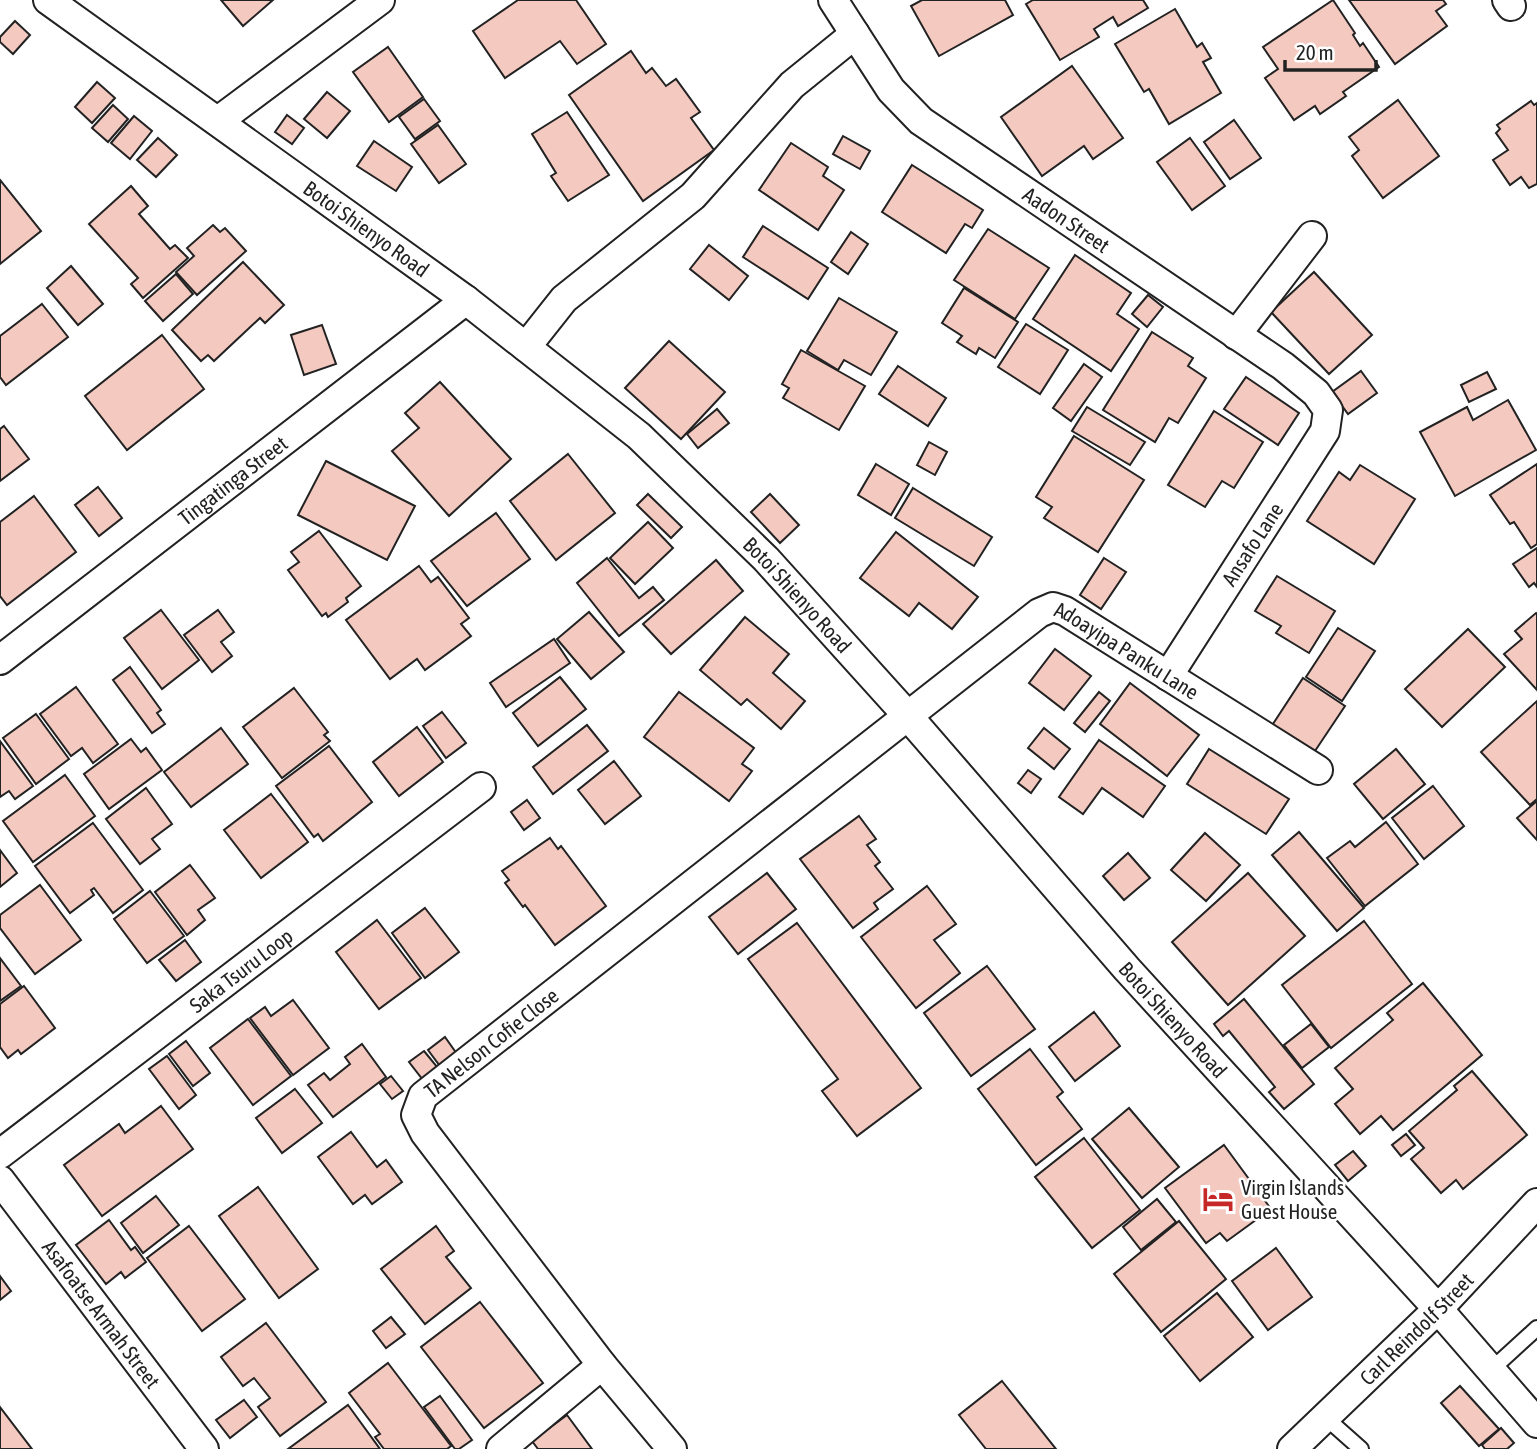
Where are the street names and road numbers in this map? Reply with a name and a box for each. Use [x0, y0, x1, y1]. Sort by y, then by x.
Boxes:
street label: Botoi Shienyo Road [299, 176, 434, 282]
street label: Aadon Street [1019, 182, 1114, 257]
street label: Tingatinga Street [174, 431, 292, 530]
street label: Ansafo Lane [1216, 498, 1288, 590]
street label: Botoi Shienyo Road [739, 532, 857, 657]
street label: Adoayipa Panku Lane [1052, 596, 1203, 704]
street label: Saka Tsuru Loop [185, 923, 297, 1017]
street label: Botoi Shienyo Road [1114, 957, 1232, 1082]
street label: TA Nelson Cofie Close [419, 983, 563, 1103]
street label: Asafoatse Armah Street [38, 1235, 165, 1393]
street label: Carl Reindolf Street [1355, 1268, 1478, 1390]

